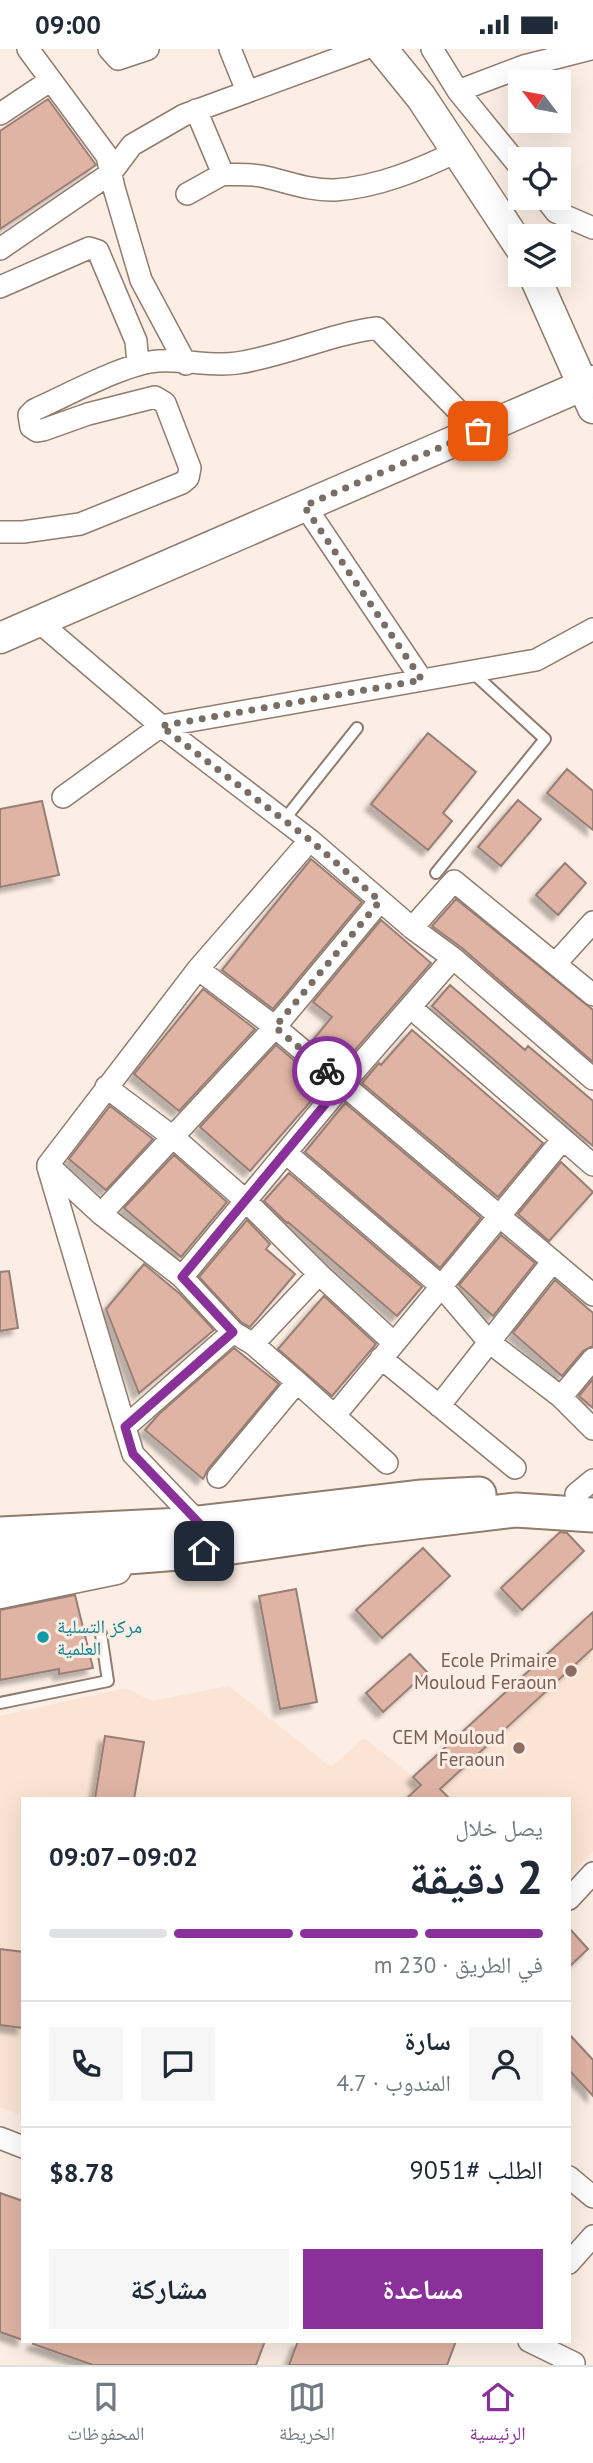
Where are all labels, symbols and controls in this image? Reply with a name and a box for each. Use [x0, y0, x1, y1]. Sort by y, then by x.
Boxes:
text: 09:00 [35, 8, 101, 41]
north arrow [508, 70, 570, 133]
map controls [508, 70, 571, 287]
button: locate [508, 147, 571, 210]
button: layers [508, 224, 571, 287]
pin [448, 401, 508, 461]
icon: bag [459, 412, 497, 450]
courier [292, 1036, 362, 1106]
icon: bike [308, 1052, 346, 1090]
pin [174, 1521, 234, 1581]
icon: home [185, 1532, 223, 1570]
place label: مركز التسلية العلمية [57, 1614, 142, 1660]
marker: مركز التسلية العلمية [35, 1629, 51, 1645]
place label: Ecole Primaire Mouloud Feraoun [414, 1648, 557, 1694]
marker: Ecole Primaire Mouloud Feraoun [563, 1663, 579, 1679]
place label: CEM Mouloud Feraoun [392, 1725, 505, 1771]
marker: CEM Mouloud Feraoun [511, 1740, 527, 1756]
text: يصل خلال [455, 1813, 543, 1842]
text: 09:02–09:07 [49, 1840, 198, 1873]
text: 2 دقيقة [409, 1847, 543, 1907]
text: في الطريق · 230 m [374, 1950, 543, 1979]
text: سارة [404, 2024, 451, 2057]
button: phone [49, 2027, 123, 2101]
button: chat [141, 2027, 215, 2101]
button: person [469, 2027, 543, 2101]
text: المندوب · 4.7 [337, 2068, 451, 2097]
text: الطلب #9051 [410, 2153, 543, 2186]
text: $8.78 [49, 2156, 114, 2189]
button: مشاركة [49, 2249, 289, 2329]
button: مساعدة [303, 2249, 543, 2329]
tab: المحفوظات [67, 2378, 145, 2452]
tab: الخريطة [279, 2378, 335, 2452]
tab: الرئيسية [469, 2378, 526, 2452]

